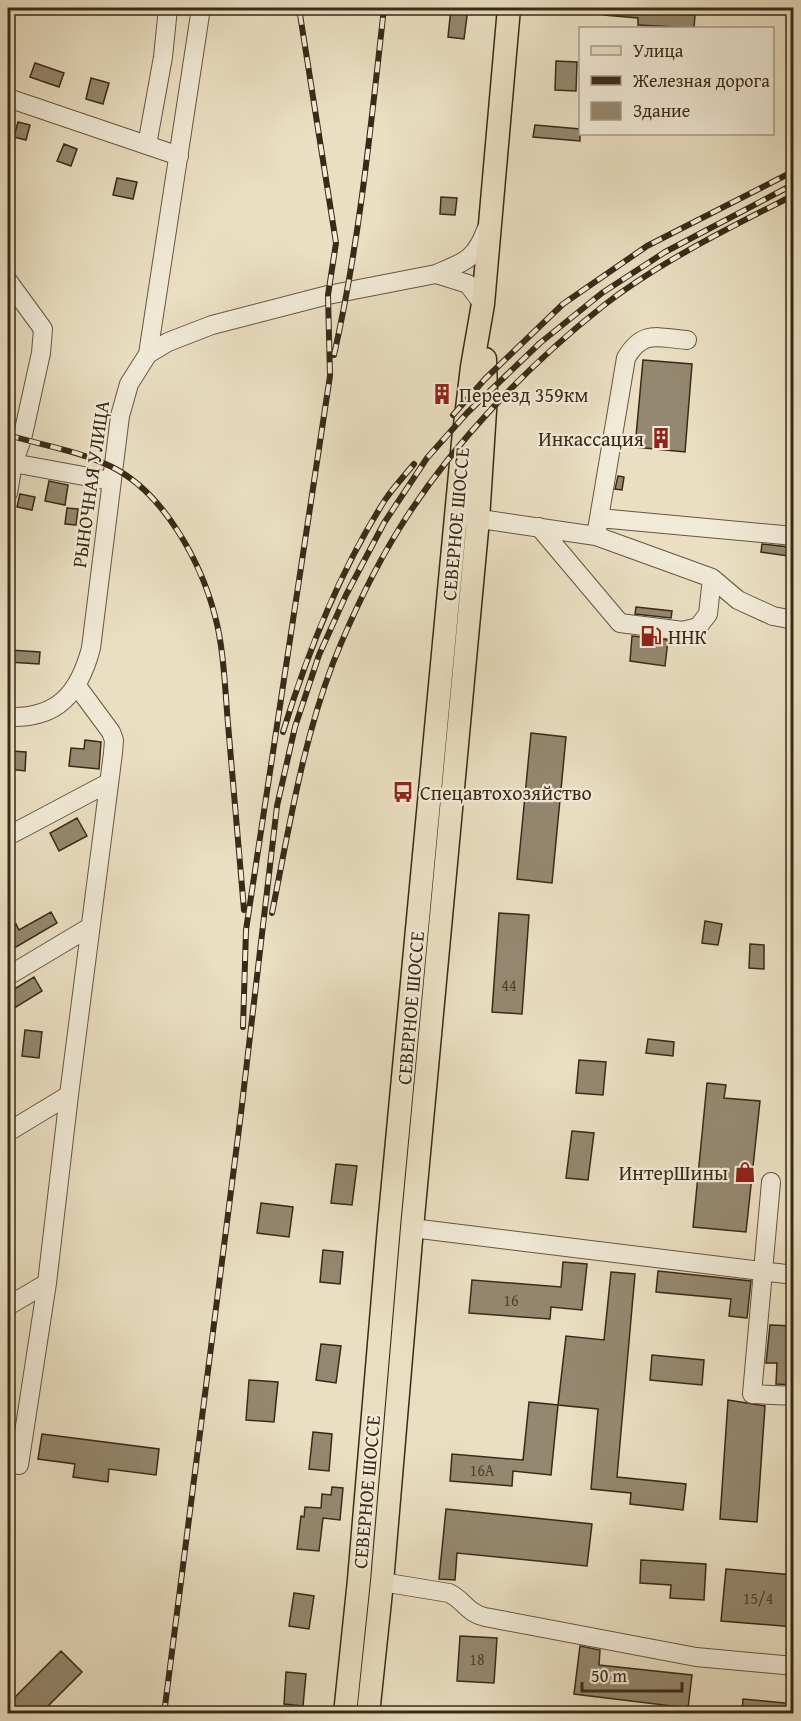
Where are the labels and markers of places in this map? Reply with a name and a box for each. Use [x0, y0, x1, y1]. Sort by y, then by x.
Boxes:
place label: Переезд 359км [459, 380, 588, 409]
building icon: Переезд 359км [430, 382, 454, 406]
place label: Инкассация [538, 424, 644, 453]
building icon: Инкассация [649, 426, 673, 450]
place label: ННК [668, 622, 708, 651]
fuel station icon: ННК [639, 624, 663, 648]
place label: Спецавтохозяйство [420, 778, 592, 807]
bus stop icon: Спецавтохозяйство [391, 780, 415, 804]
place label: ИнтерШины [619, 1158, 728, 1187]
shop icon: ИнтерШины [733, 1160, 757, 1184]

